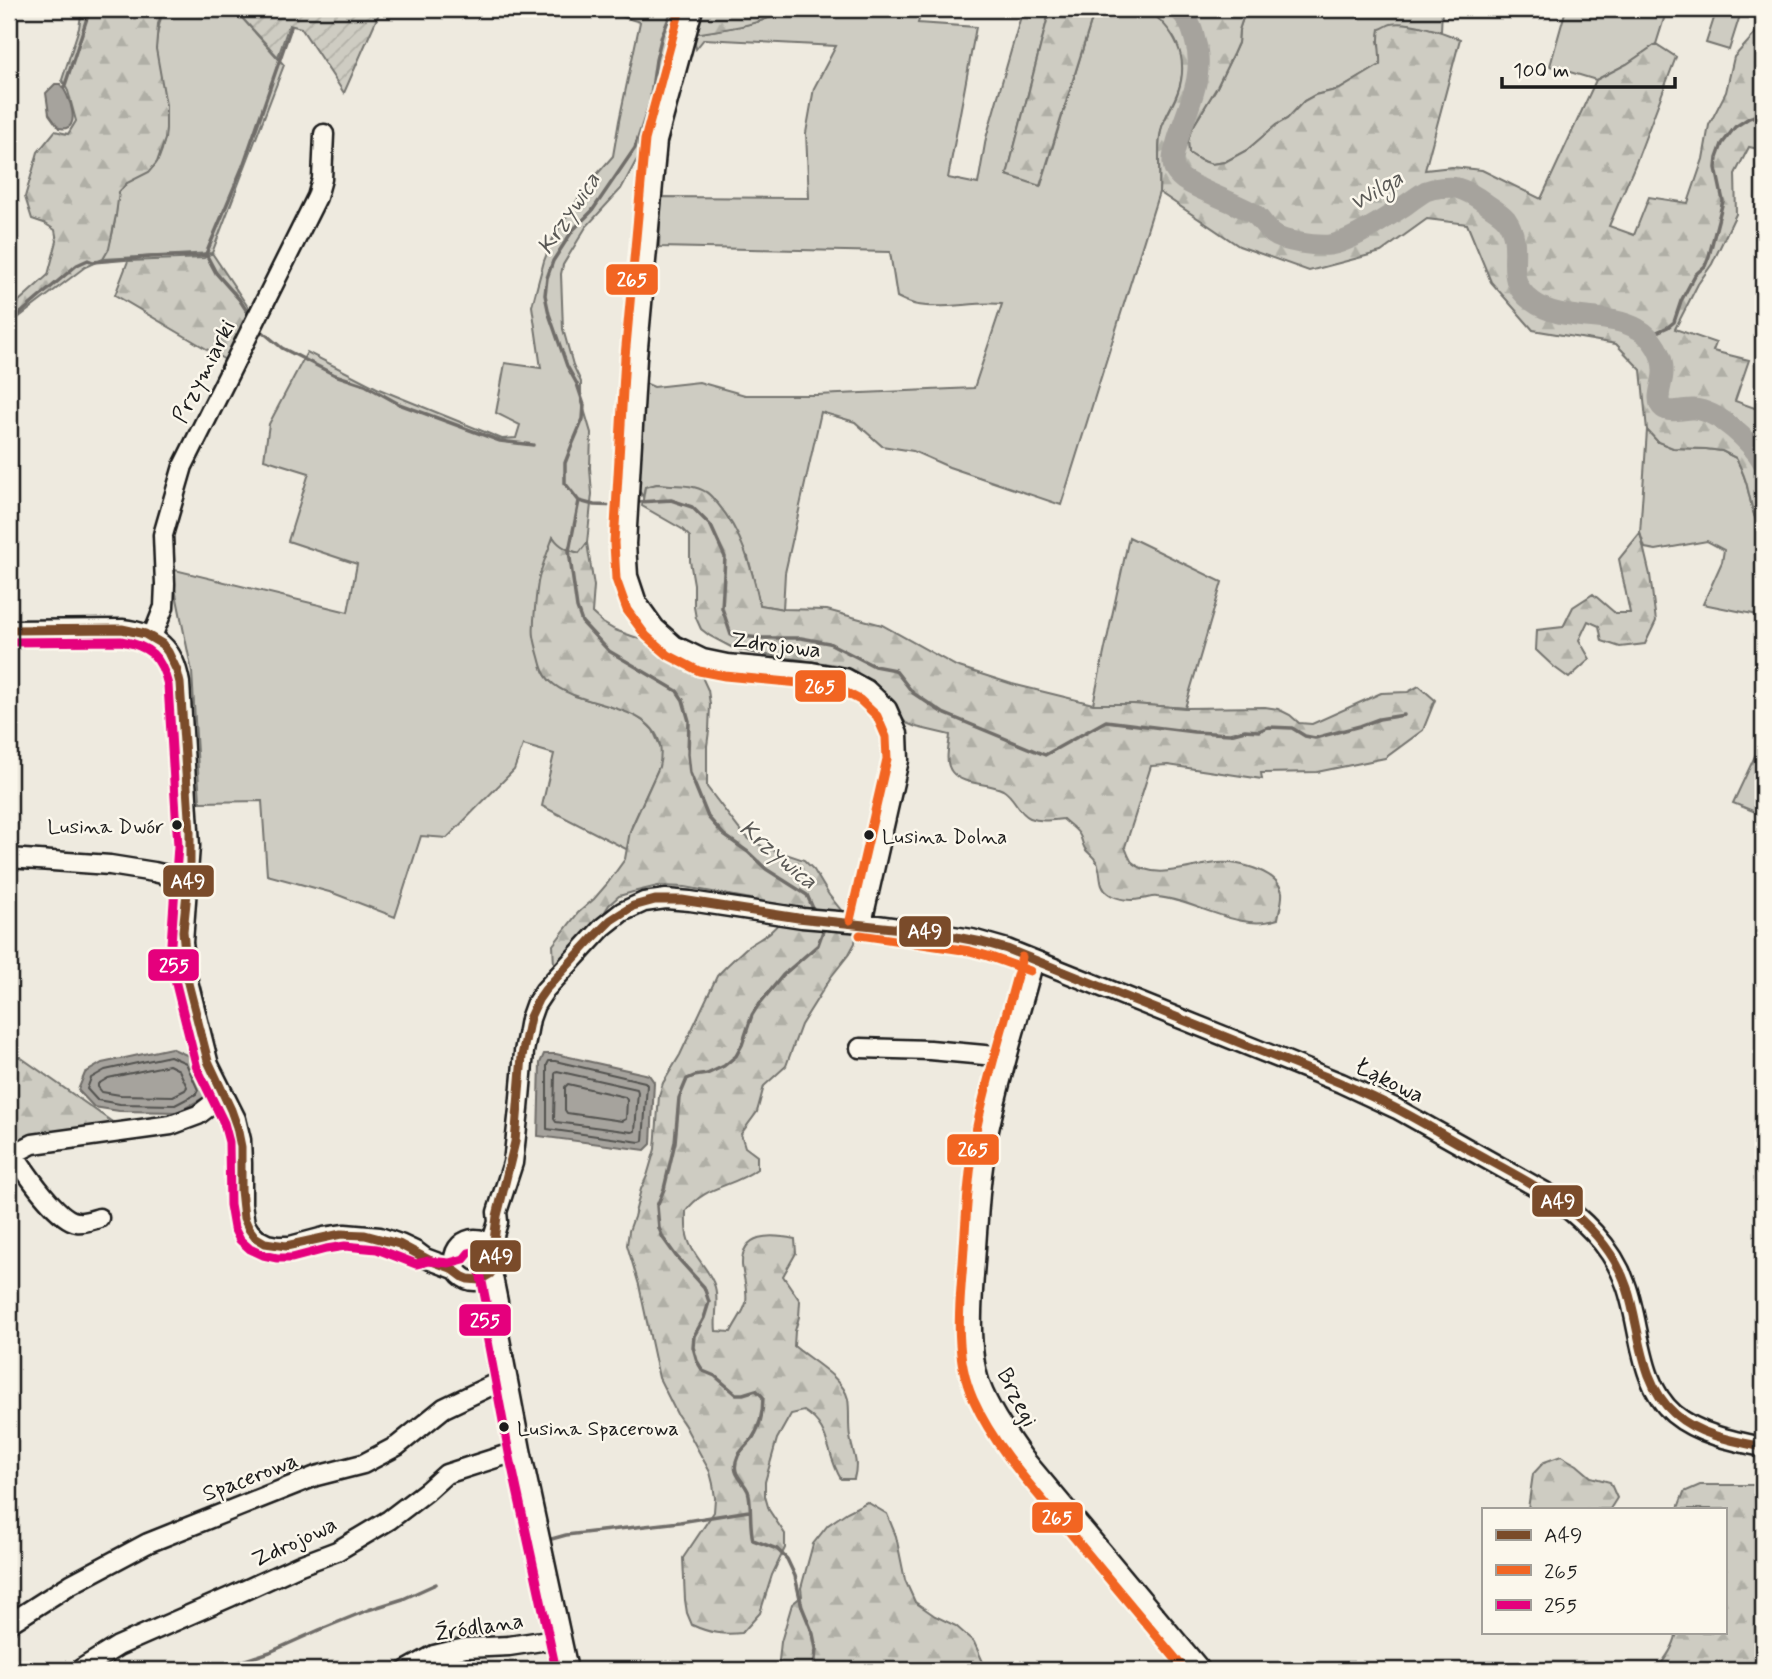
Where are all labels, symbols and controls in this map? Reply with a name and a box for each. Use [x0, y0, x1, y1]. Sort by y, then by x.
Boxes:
scale bar [1502, 46, 1676, 90]
text: 100 m [1513, 57, 1569, 85]
water label: Wilga [1344, 163, 1411, 221]
water label: Krzywica [530, 167, 608, 261]
line badge: 265 [605, 263, 659, 296]
text: 265 [617, 268, 648, 293]
street label: Przymiarki [166, 315, 244, 429]
street label: Zdrojowa [729, 626, 823, 666]
line badge: 265 [794, 669, 847, 703]
text: 265 [805, 675, 836, 700]
place label: Lusina Dwór [47, 813, 164, 841]
water label: Krzywica [733, 813, 824, 897]
marker: Lusina Dwór [170, 818, 184, 832]
place label: Lusina Dolna [882, 823, 1007, 851]
marker: Lusina Dolna [862, 828, 876, 842]
line badge: A49 [162, 864, 215, 898]
text: A49 [171, 870, 205, 895]
line badge: A49 [898, 915, 952, 948]
text: A49 [908, 920, 942, 945]
line badge: 255 [147, 948, 200, 982]
text: 255 [159, 954, 189, 979]
street label: Łąkowa [1350, 1052, 1429, 1111]
line badge: 265 [946, 1133, 1000, 1166]
text: 265 [958, 1138, 989, 1163]
line badge: A49 [1531, 1184, 1584, 1218]
text: A49 [1541, 1190, 1575, 1215]
line badge: A49 [469, 1239, 522, 1273]
text: A49 [479, 1245, 513, 1270]
line badge: 255 [458, 1303, 512, 1337]
text: 255 [470, 1309, 500, 1334]
street label: Brzegi [989, 1363, 1044, 1433]
place label: Lusina Spacerowa [517, 1415, 679, 1443]
marker: Lusina Spacerowa [497, 1420, 511, 1434]
street label: Spacerowa [199, 1446, 303, 1510]
line badge: 265 [1031, 1501, 1084, 1534]
text: 265 [1042, 1506, 1073, 1531]
legend [1482, 1508, 1726, 1634]
street label: Zdrojowa [247, 1510, 342, 1576]
text: A49 [1544, 1522, 1582, 1550]
text: 265 [1544, 1558, 1578, 1586]
text: 255 [1544, 1592, 1577, 1620]
street label: Źródlana [433, 1606, 526, 1650]

